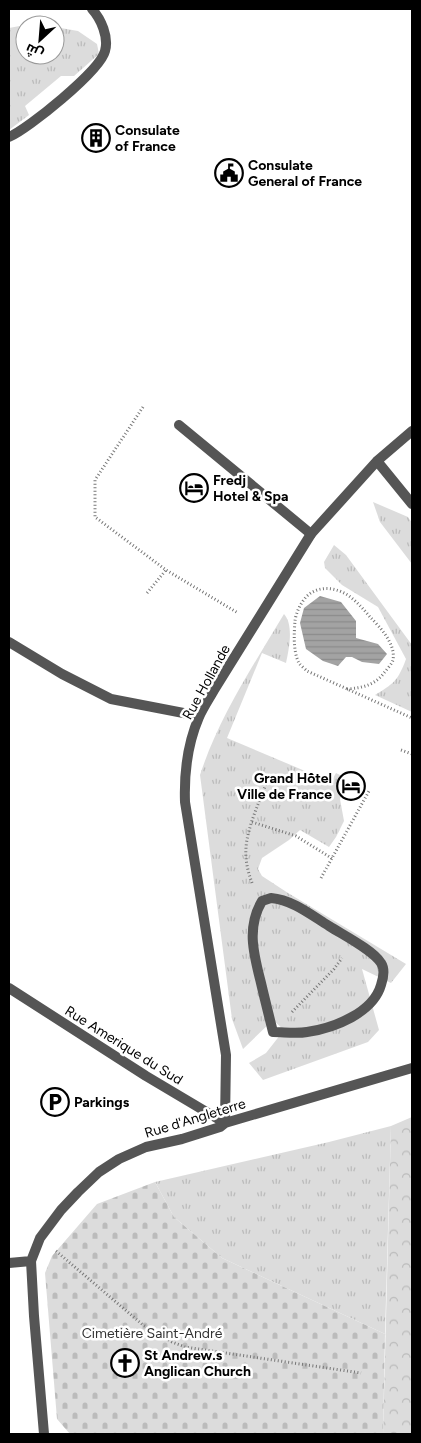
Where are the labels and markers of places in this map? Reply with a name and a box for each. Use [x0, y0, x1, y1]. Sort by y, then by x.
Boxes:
place label: Consulate of France [115, 122, 180, 155]
building icon: Consulate of France [81, 123, 111, 153]
place label: Consulate General of France [248, 157, 362, 190]
public building icon: Consulate General of France [214, 158, 244, 188]
place label: Fredj Hotel & Spa [213, 472, 288, 505]
hotel icon: Fredj Hotel & Spa [179, 473, 209, 503]
place label: Grand Hôtel Ville de France [237, 770, 332, 803]
hotel icon: Grand Hôtel Ville de France [336, 771, 366, 801]
parking icon: Parkings [40, 1087, 70, 1117]
place label: Parkings [74, 1094, 130, 1111]
place label: St Andrew.s Anglican Church [144, 1347, 251, 1380]
church icon: St Andrew.s Anglican Church [110, 1348, 140, 1378]

